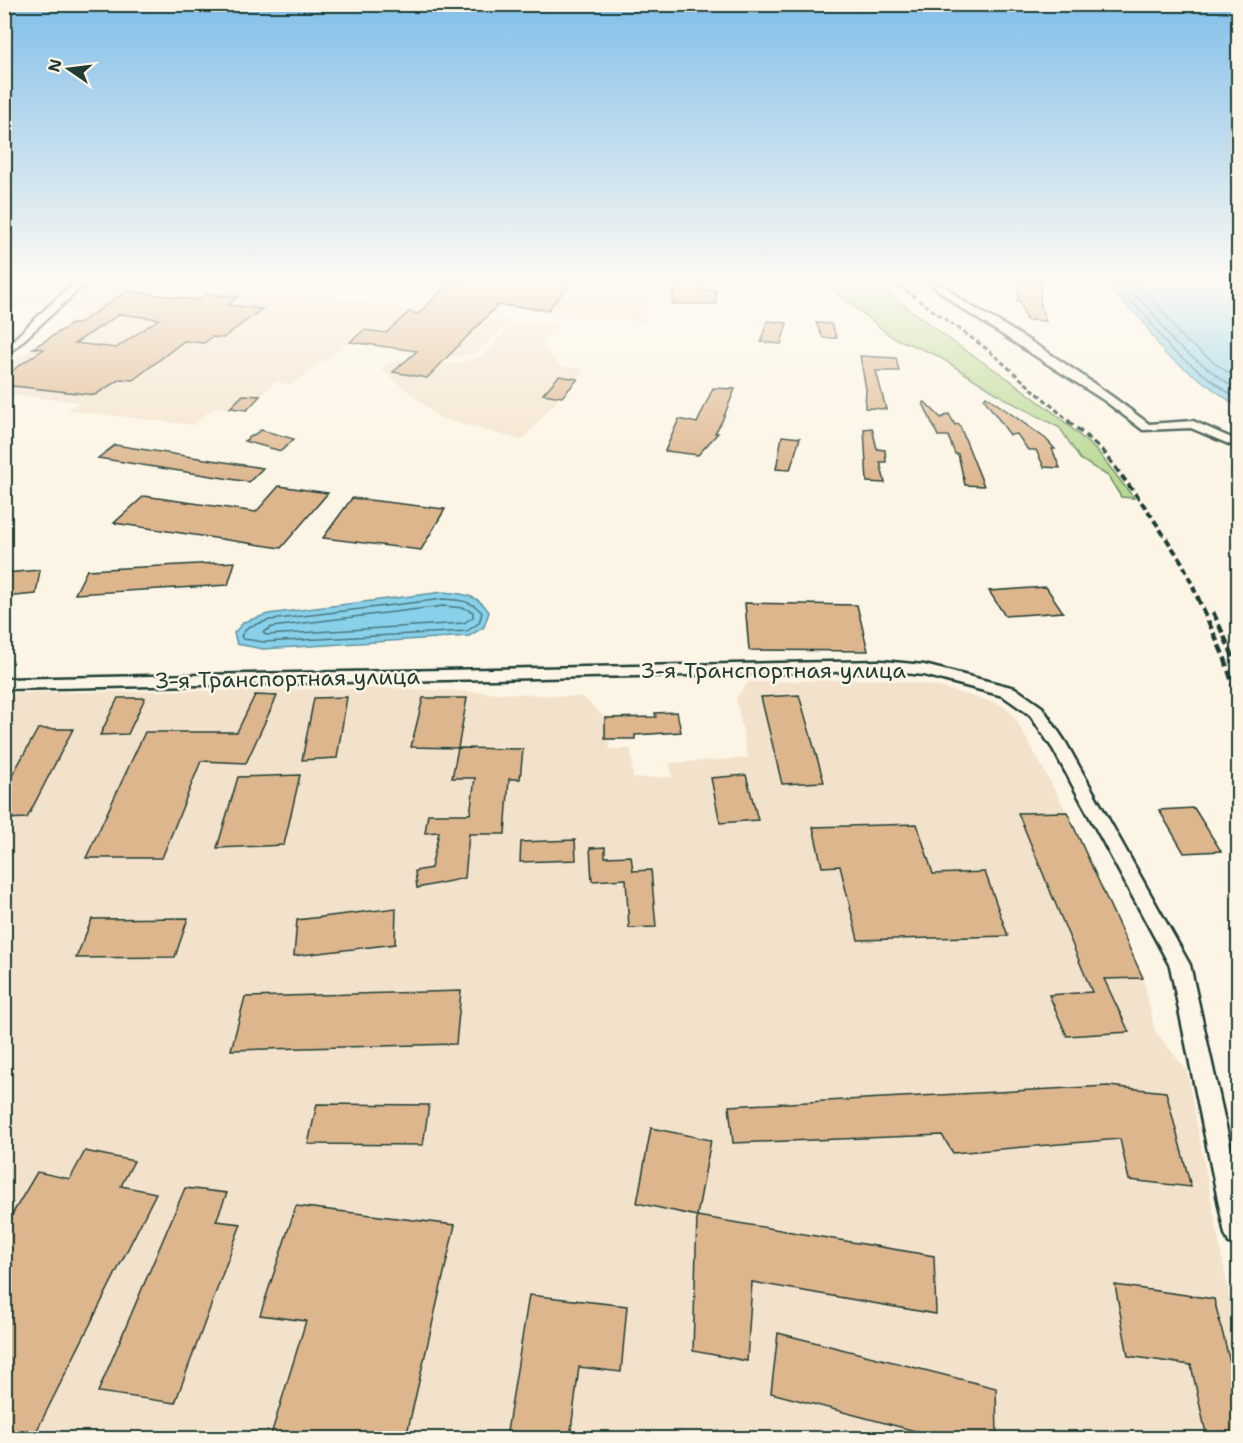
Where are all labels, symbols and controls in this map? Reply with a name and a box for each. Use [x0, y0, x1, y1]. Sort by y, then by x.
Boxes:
north arrow [39, 39, 99, 99]
text: N [43, 57, 67, 74]
street label: 3-я Транспортная улица [640, 656, 906, 685]
street label: 3-я Транспортная улица [154, 662, 421, 695]

